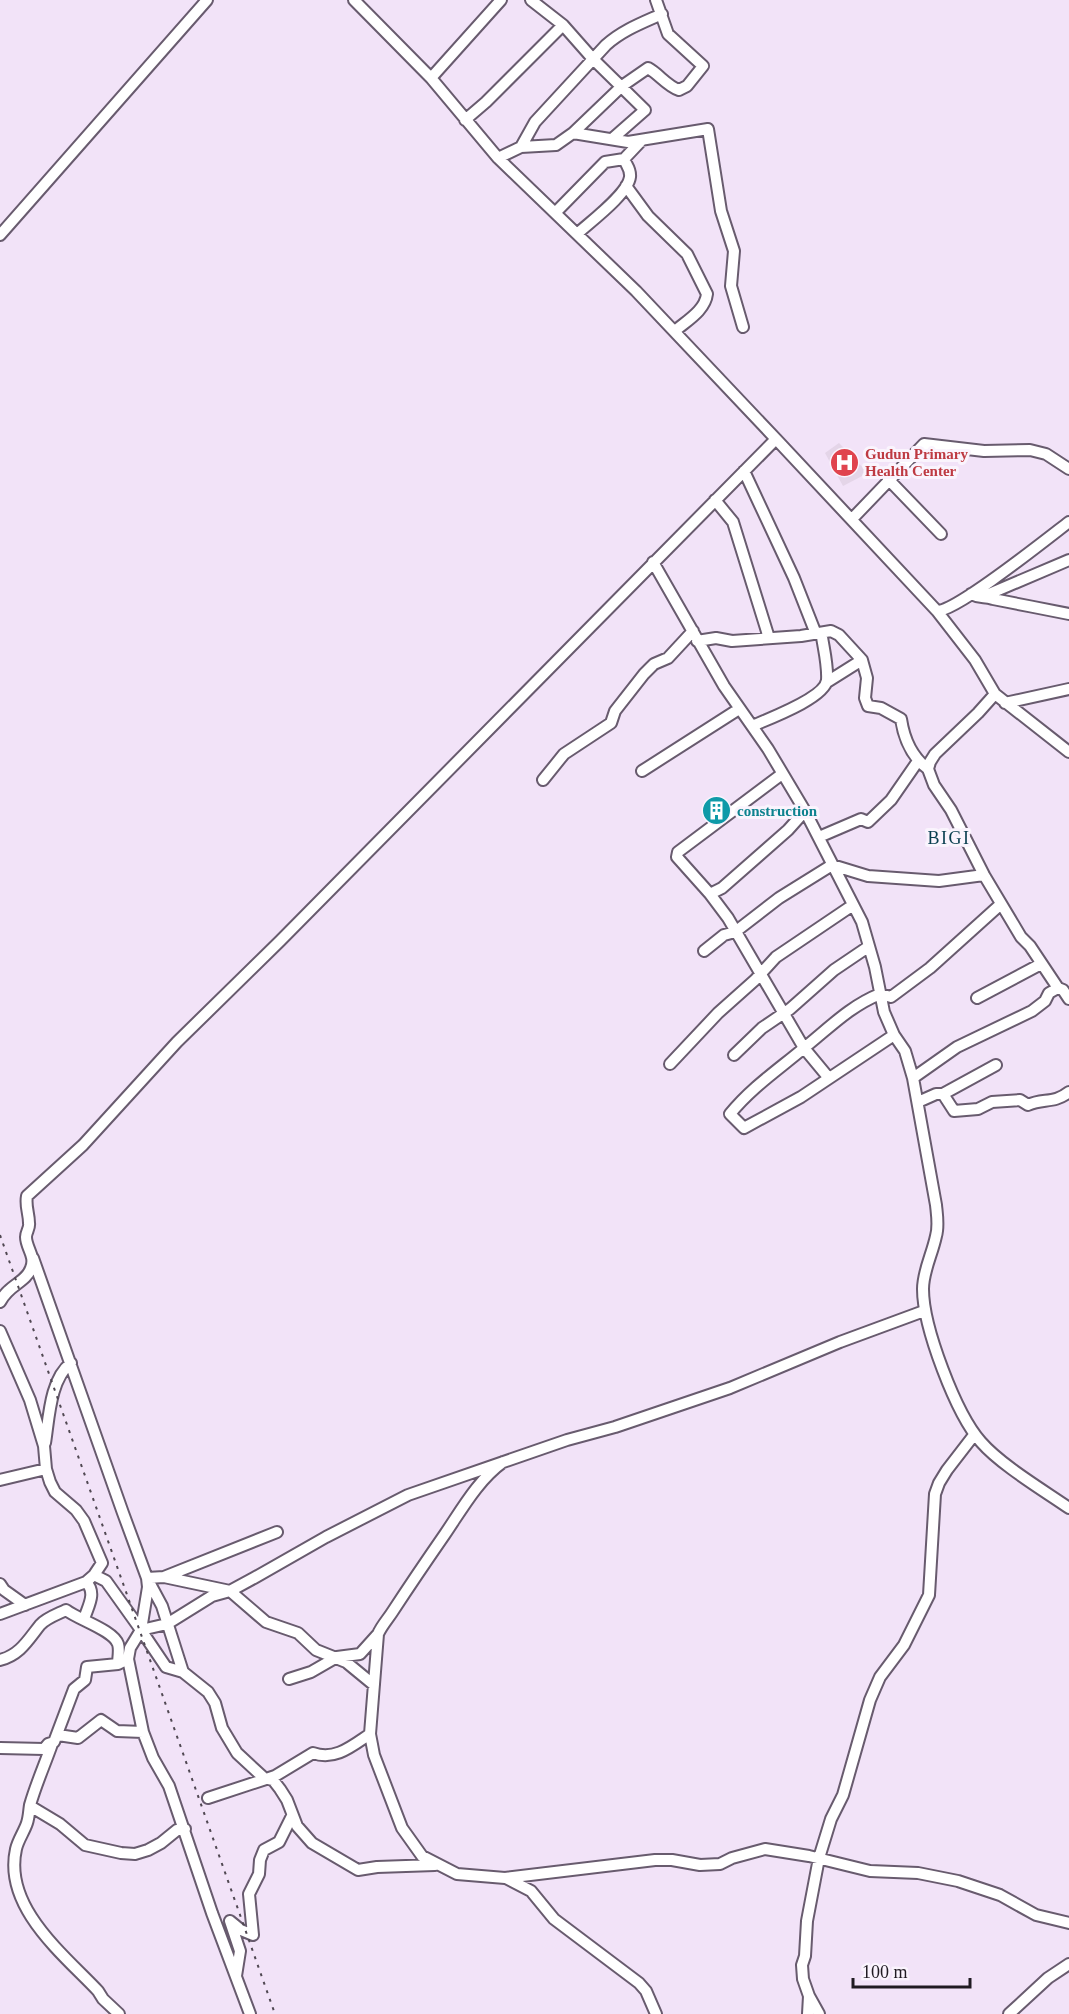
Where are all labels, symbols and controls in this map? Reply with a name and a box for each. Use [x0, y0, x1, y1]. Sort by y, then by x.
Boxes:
place label: Gudun Primary Health Center [865, 446, 968, 479]
hospital icon: Gudun Primary Health Center [828, 447, 860, 479]
building icon: construction [700, 795, 732, 827]
place label: construction [737, 803, 818, 819]
district label: BIGI [928, 828, 971, 848]
scale bar [853, 1951, 970, 1989]
text: 100 m [862, 1962, 908, 1982]

